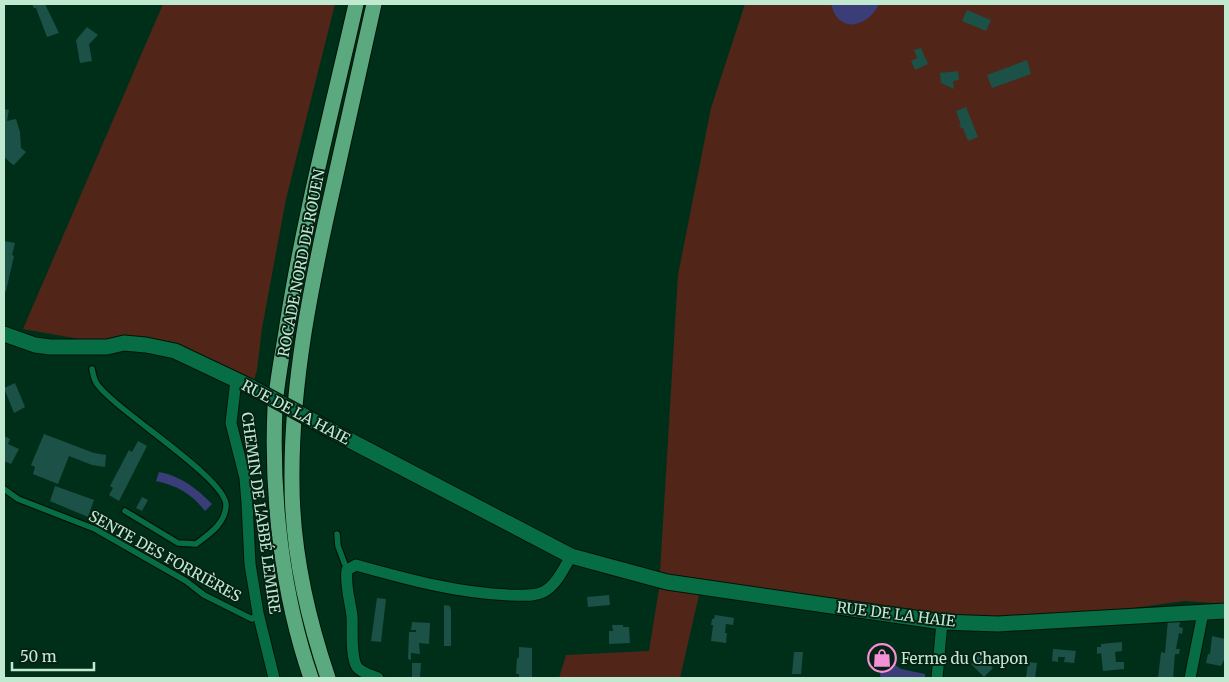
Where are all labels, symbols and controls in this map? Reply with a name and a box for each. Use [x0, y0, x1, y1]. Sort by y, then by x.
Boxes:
street label: ROCADE NORD DE ROUEN [273, 167, 329, 359]
street label: RUE DE LA HAIE [239, 375, 354, 449]
street label: CHEMIN DE L'ABBÉ LEMIRE [237, 411, 286, 616]
street label: SENTE DES FORRIÈRES [85, 505, 245, 606]
street label: RUE DE LA HAIE [835, 597, 957, 631]
scale bar [12, 640, 95, 672]
shop icon: Ferme du Chapon [867, 643, 897, 673]
text: 50 m [20, 647, 57, 666]
place label: Ferme du Chapon [901, 649, 1028, 668]

